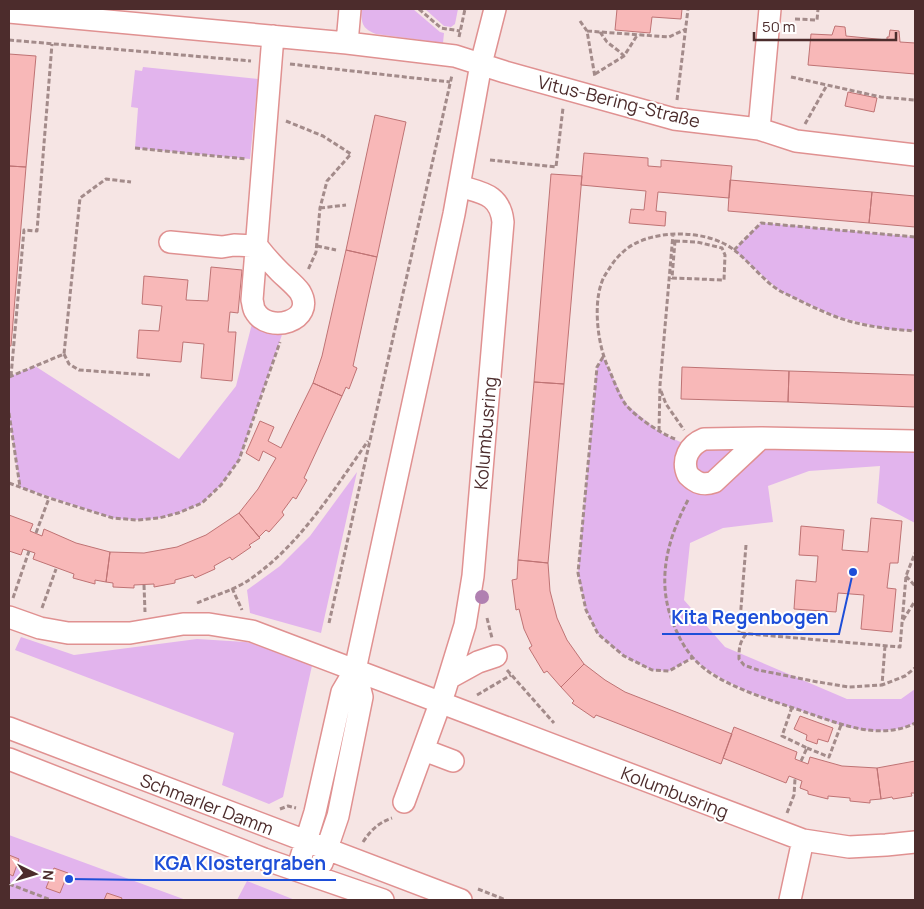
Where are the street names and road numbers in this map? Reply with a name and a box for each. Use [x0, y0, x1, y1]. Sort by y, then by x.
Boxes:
street label: Vitus-Bering-Straße [535, 69, 703, 133]
street label: Kolumbusring [468, 375, 502, 491]
street label: Kolumbusring [618, 760, 732, 824]
street label: Schmarler Damm [137, 768, 277, 840]

